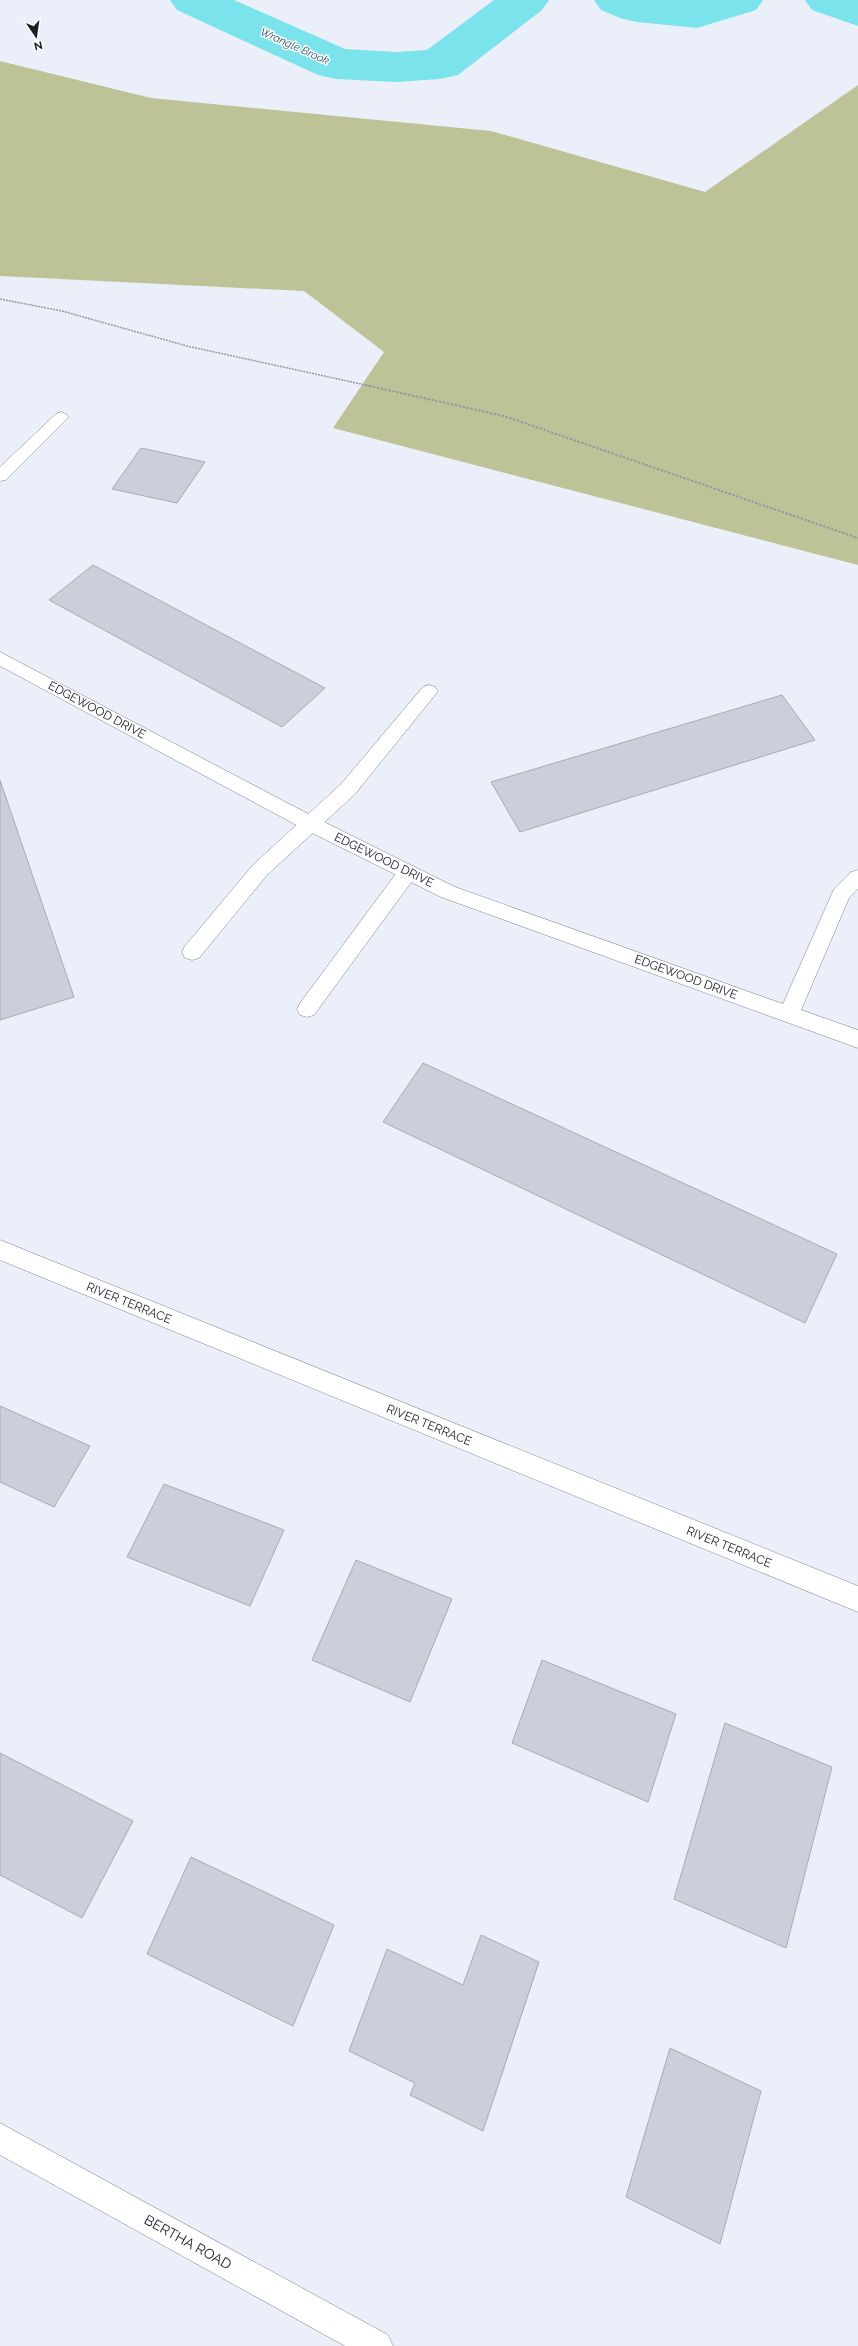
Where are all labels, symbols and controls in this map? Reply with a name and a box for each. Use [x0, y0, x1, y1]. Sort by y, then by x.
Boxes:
north arrow [16, 16, 56, 56]
water label: Wrangle Brook [258, 25, 331, 67]
text: N [33, 38, 44, 53]
street label: EDGEWOOD DRIVE [46, 678, 148, 742]
street label: EDGEWOOD DRIVE [332, 830, 436, 890]
street label: EDGEWOOD DRIVE [633, 952, 739, 1002]
street label: RIVER TERRACE [84, 1280, 174, 1326]
street label: RIVER TERRACE [384, 1402, 474, 1448]
street label: RIVER TERRACE [684, 1524, 774, 1570]
street label: BERTHA ROAD [142, 2211, 234, 2273]

